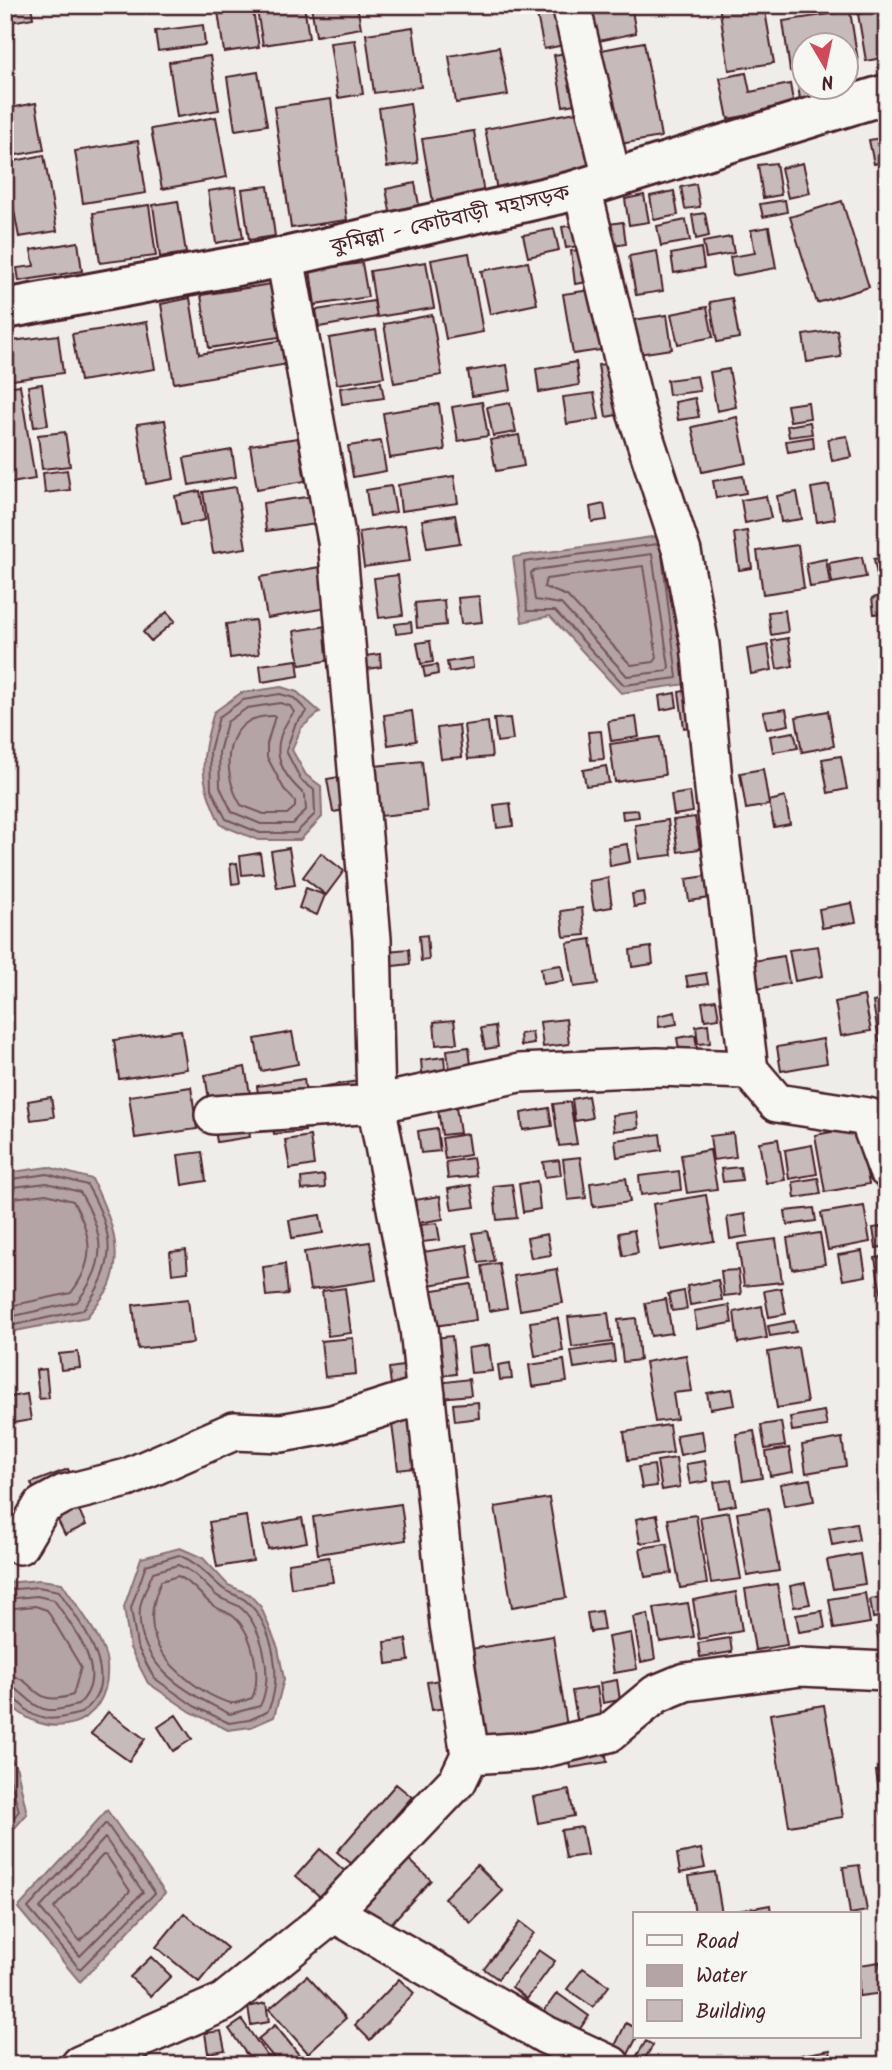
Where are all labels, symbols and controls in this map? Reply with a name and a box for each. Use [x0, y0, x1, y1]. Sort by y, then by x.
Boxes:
north arrow [790, 32, 860, 102]
text: N [819, 65, 836, 97]
street label: কুমিল্লা - কোটবাড়ী মহাসড়ক [326, 177, 574, 264]
legend [633, 1912, 860, 2038]
text: Road [696, 1926, 739, 1959]
text: Water [696, 1960, 748, 1993]
text: Building [696, 1996, 766, 2029]

